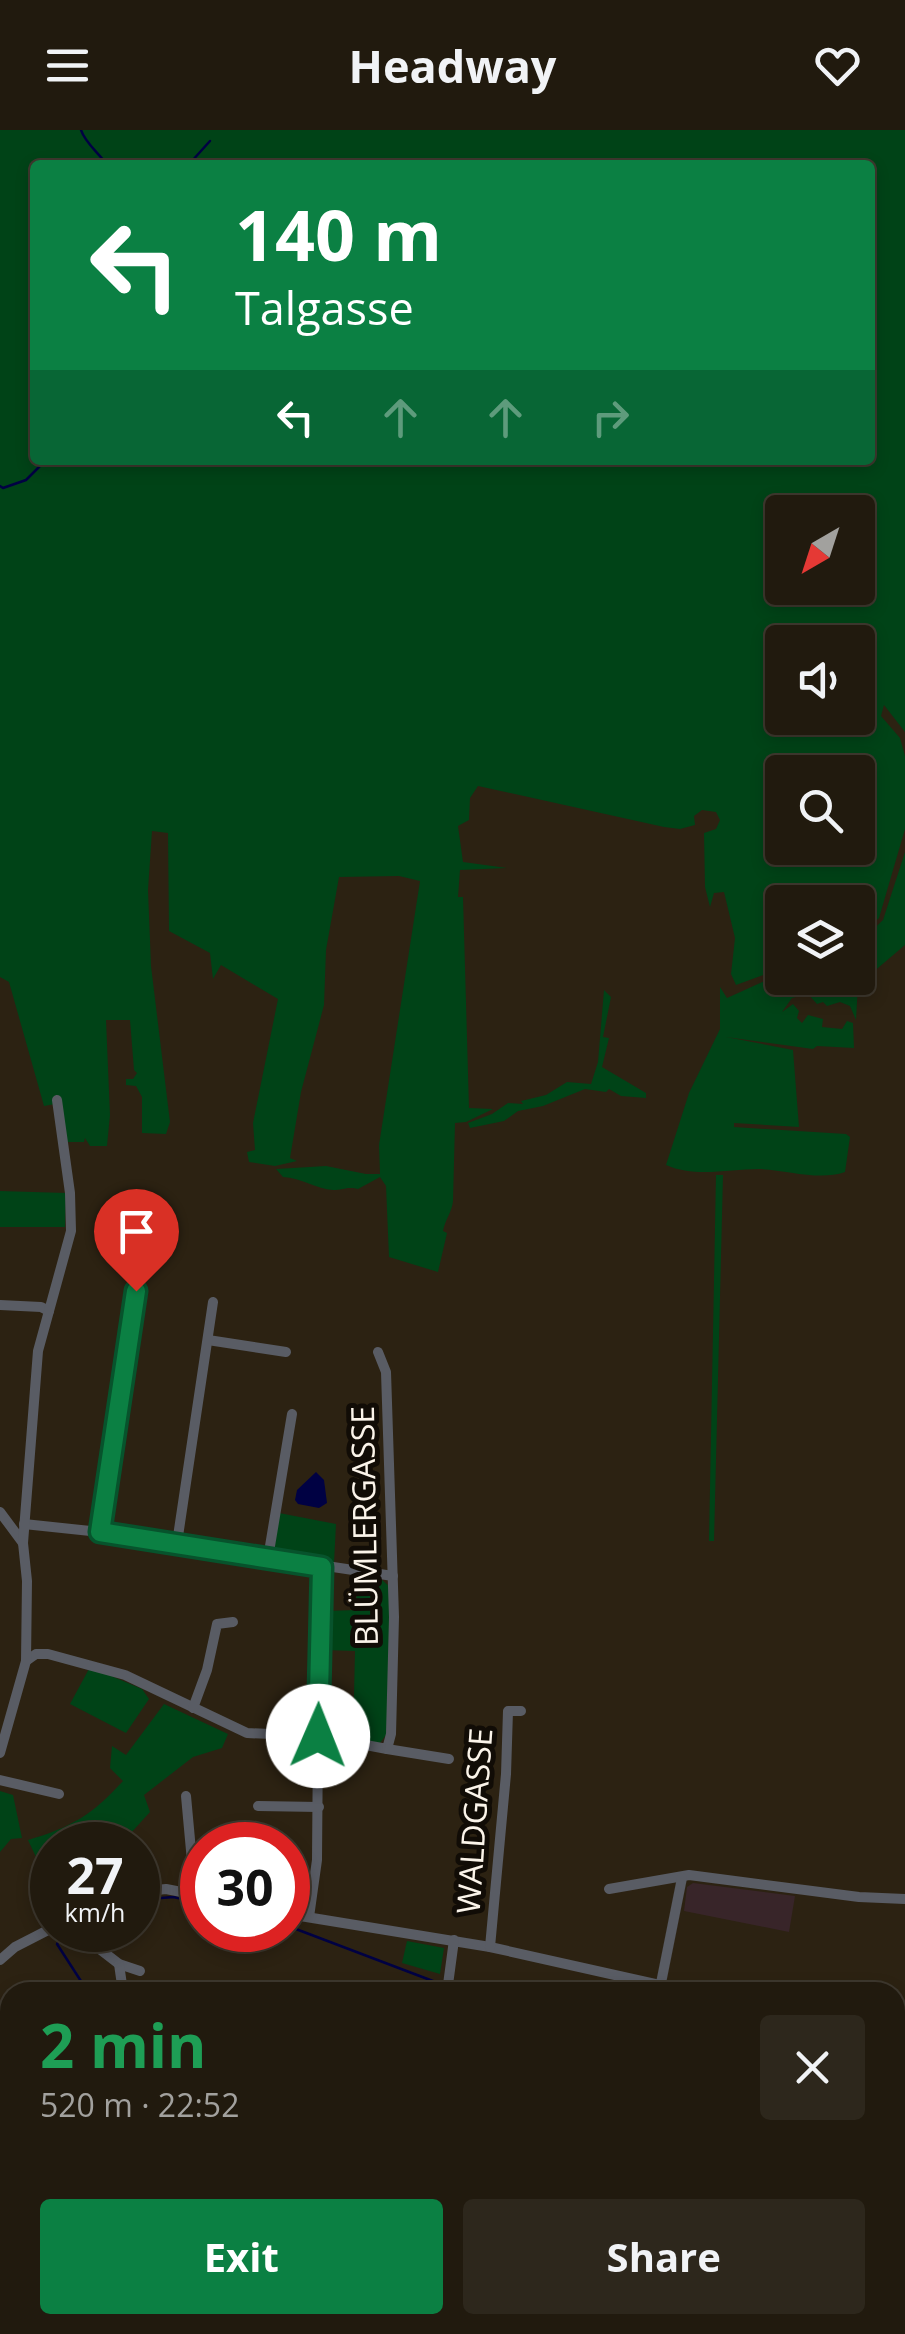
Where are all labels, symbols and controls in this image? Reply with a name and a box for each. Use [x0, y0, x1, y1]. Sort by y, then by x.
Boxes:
text: Headway [349, 35, 556, 96]
icon: menu [40, 38, 95, 93]
icon: heart [810, 38, 865, 93]
text: 140 m [235, 186, 442, 282]
icon: left [70, 200, 200, 330]
text: Talgasse [235, 277, 414, 338]
icon: left [268, 390, 323, 445]
icon: ahead [373, 390, 428, 445]
icon: ahead [478, 390, 533, 445]
icon: right [583, 390, 638, 445]
north arrow [765, 495, 875, 605]
map controls [765, 495, 875, 995]
button: sound [765, 625, 875, 735]
button: search [765, 755, 875, 865]
button: layers [765, 885, 875, 995]
pin [94, 1189, 179, 1292]
icon: arrive [109, 1204, 164, 1259]
street label: BLÜMLERGASSE [340, 1406, 387, 1646]
position arrow [266, 1684, 370, 1788]
street label: WALDGASSE [446, 1727, 501, 1915]
speed limit sign: 30 [180, 1822, 310, 1952]
text: 27 [66, 1841, 124, 1909]
text: km/h [65, 1895, 125, 1929]
text: 2 min [40, 2004, 207, 2086]
button: close [760, 2015, 865, 2120]
text: 520 m · 22:52 [40, 2083, 239, 2126]
button: Exit [40, 2199, 443, 2314]
button: Share [463, 2199, 865, 2314]

